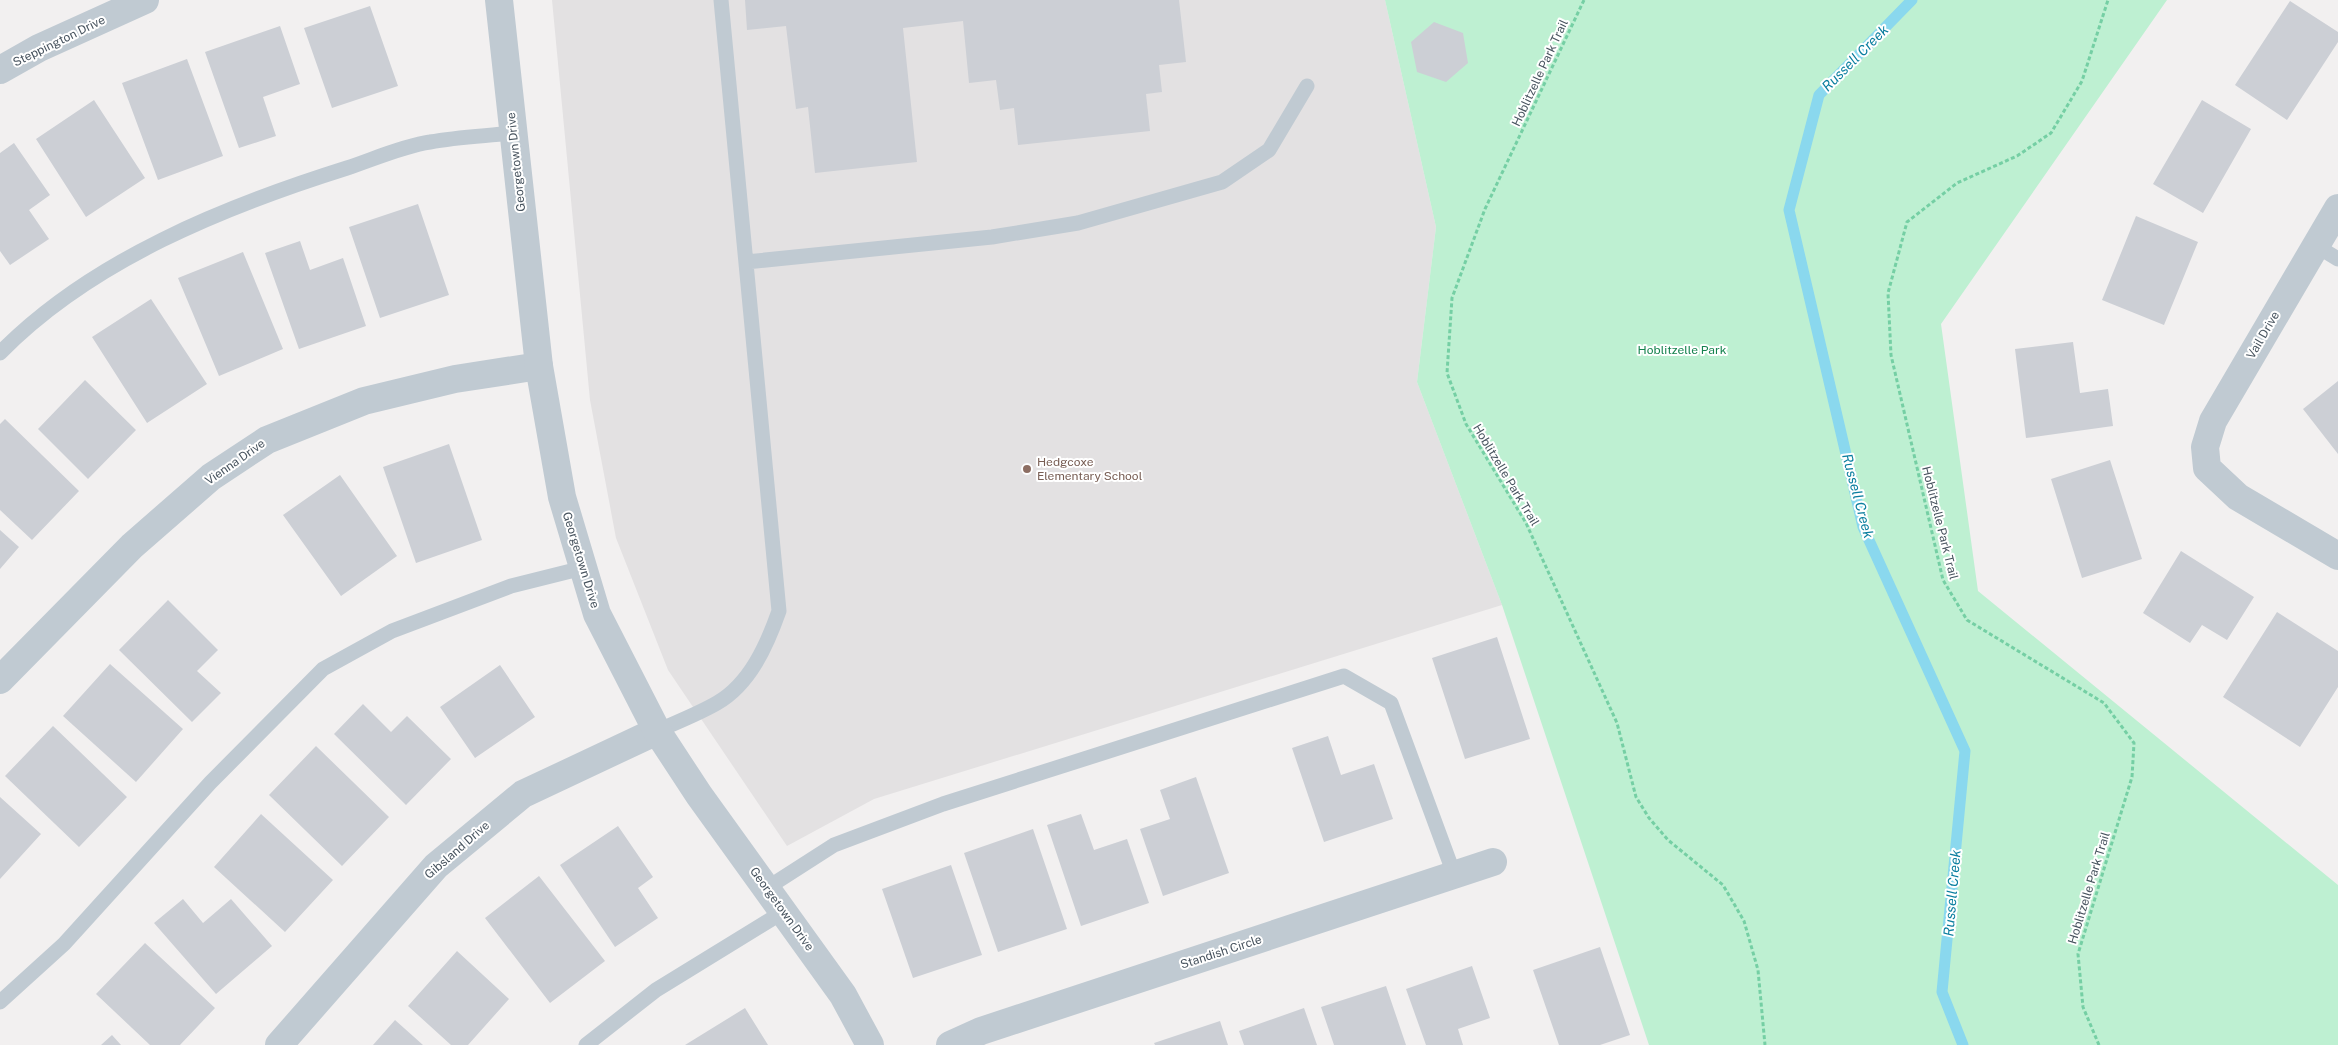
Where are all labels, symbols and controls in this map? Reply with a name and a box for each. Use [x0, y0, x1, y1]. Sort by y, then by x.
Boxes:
street label: Steppington Drive [11, 13, 108, 69]
street label: Hoblitzelle Park Trail [1509, 17, 1571, 129]
water label: Russell Creek [1819, 21, 1892, 94]
street label: Georgetown Drive [504, 111, 528, 212]
street label: Vail Drive [2244, 309, 2282, 361]
park label: Hoblitzelle Park [1638, 343, 1727, 357]
street label: Hoblitzelle Park Trail [1470, 422, 1542, 529]
street label: Vienna Drive [202, 436, 268, 488]
water label: Russell Creek [1839, 452, 1877, 540]
place label: Hedgcoxe Elementary School [1037, 455, 1143, 483]
marker: Hedgcoxe Elementary School [1021, 463, 1033, 475]
street label: Hoblitzelle Park Trail [1919, 465, 1961, 581]
street label: Georgetown Drive [560, 510, 602, 610]
street label: Gibsland Drive [422, 818, 492, 882]
street label: Hoblitzelle Park Trail [2065, 830, 2113, 946]
water label: Russell Creek [1940, 849, 1964, 937]
street label: Georgetown Drive [747, 865, 817, 954]
street label: Standish Circle [1179, 932, 1264, 972]

